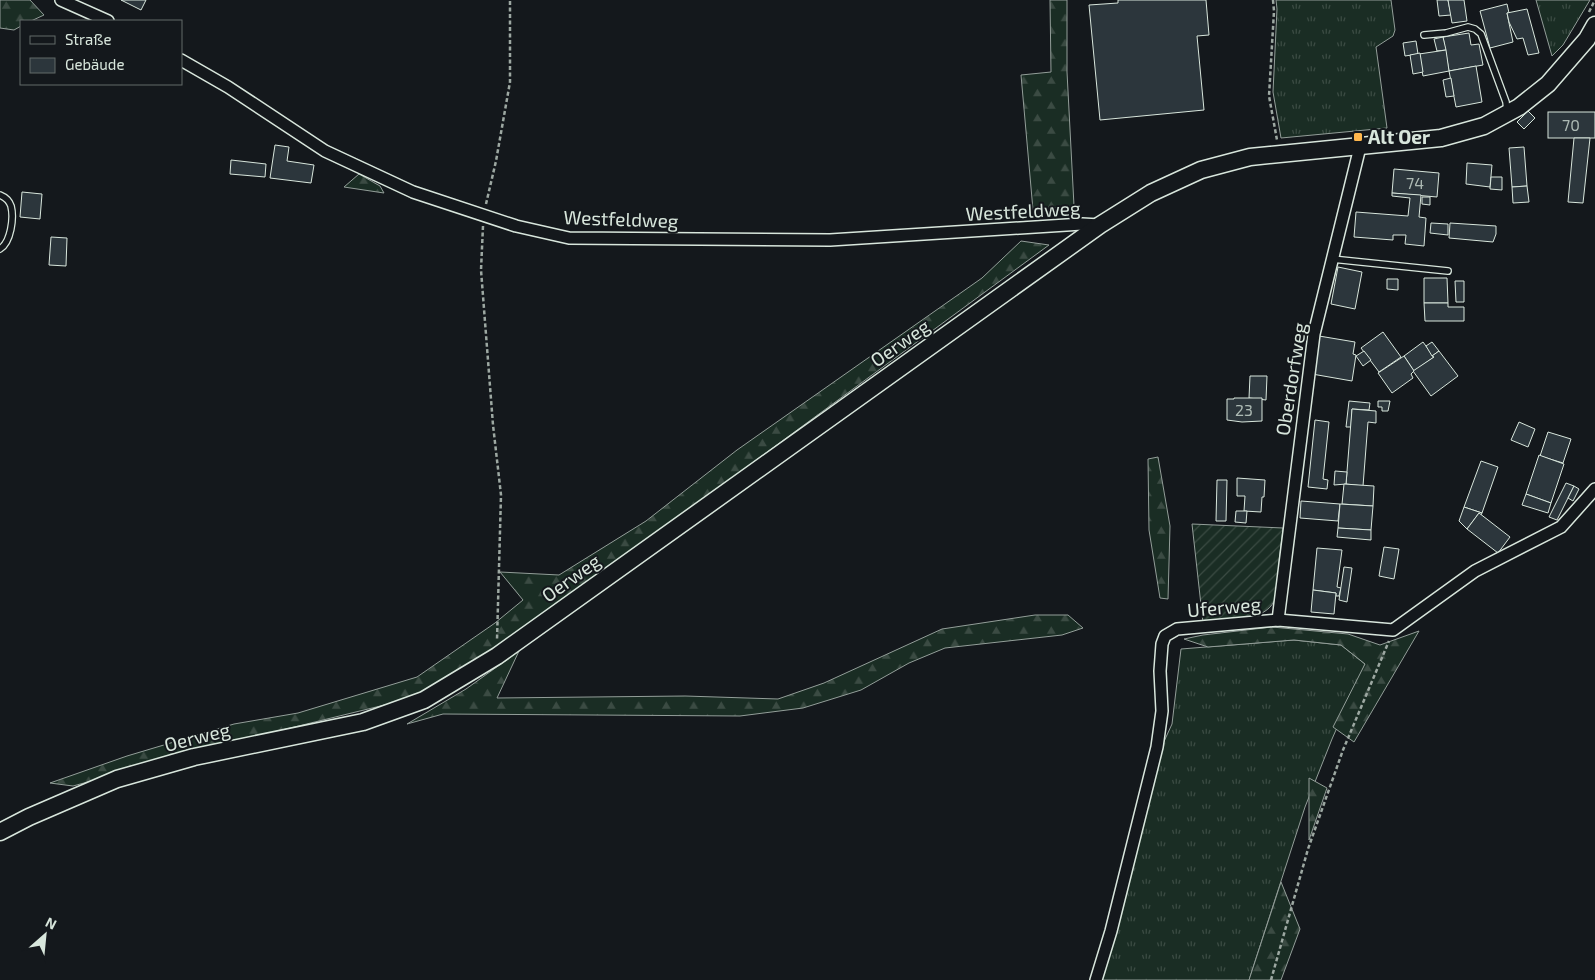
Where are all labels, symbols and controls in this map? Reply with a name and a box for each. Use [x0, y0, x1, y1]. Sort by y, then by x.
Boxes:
legend [20, 20, 182, 85]
text: Straße [65, 30, 111, 48]
text: Gebäude [65, 55, 124, 73]
house number: 70 [1562, 115, 1580, 134]
place label: Alt Oer [1368, 125, 1430, 148]
marker: Alt Oer [1352, 131, 1364, 143]
house number: 74 [1406, 173, 1424, 192]
street label: Westfeldweg [965, 196, 1081, 225]
street label: Westfeldweg [563, 205, 679, 232]
street label: Oerweg [866, 314, 934, 371]
street label: Oberdorfweg [1270, 320, 1311, 437]
house number: 23 [1235, 400, 1253, 419]
street label: Oerweg [537, 548, 605, 607]
street label: Uferweg [1186, 592, 1262, 621]
street label: Oerweg [162, 717, 233, 756]
north arrow [20, 910, 70, 960]
text: N [43, 913, 59, 933]

